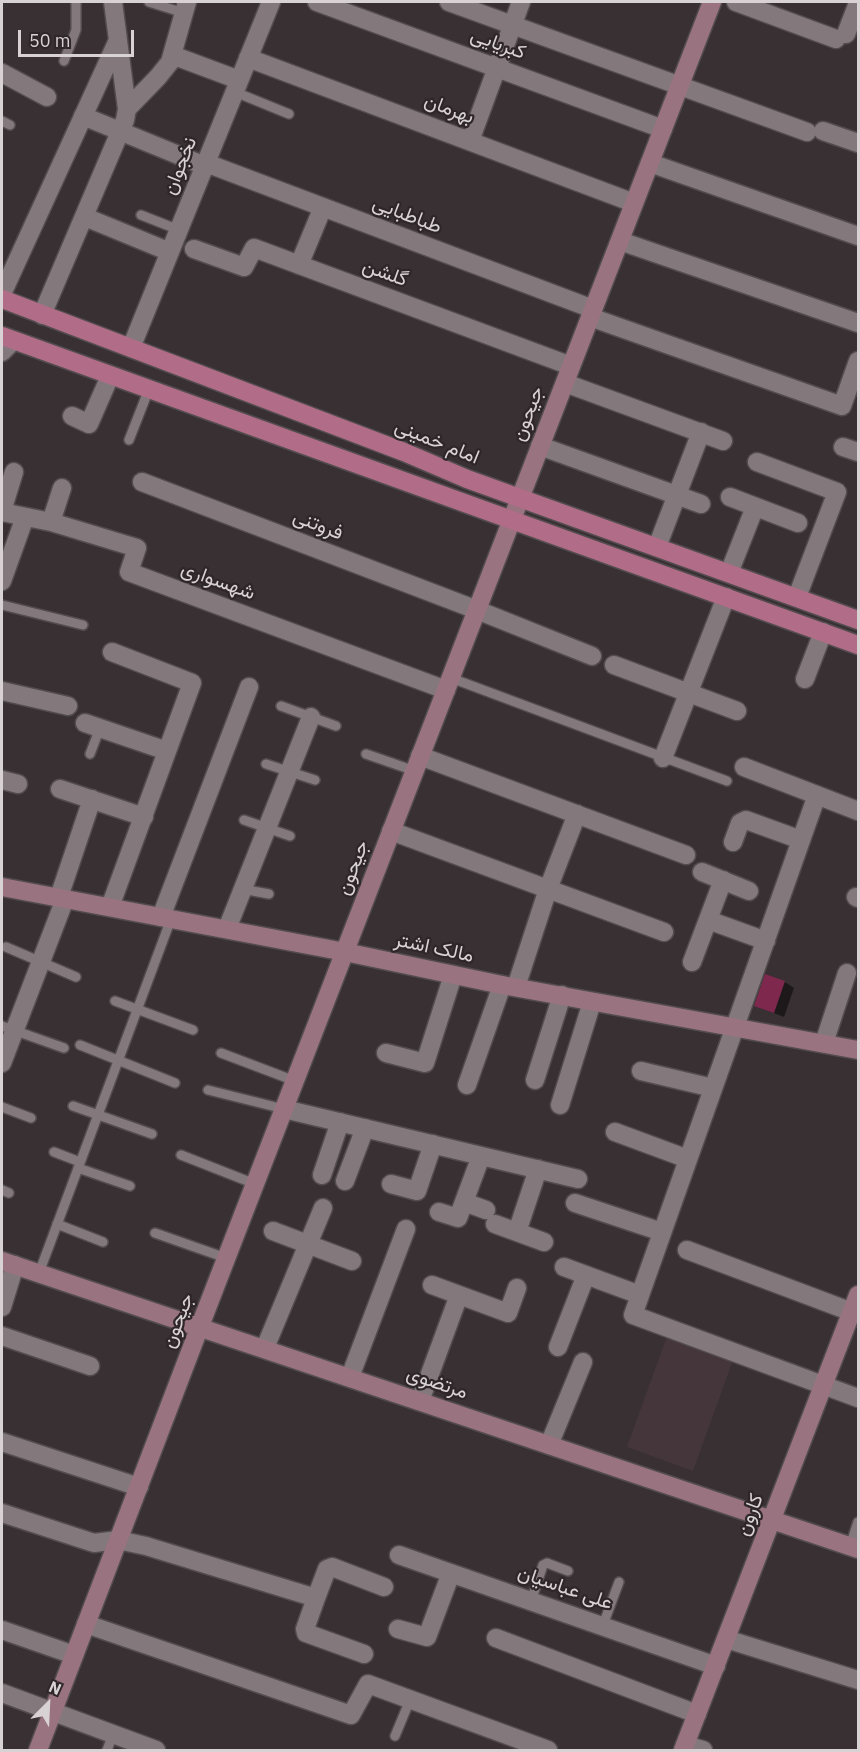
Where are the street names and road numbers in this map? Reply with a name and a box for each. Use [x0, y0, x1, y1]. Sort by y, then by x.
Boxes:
street label: کبریایی [467, 23, 529, 65]
street label: بهرمان [421, 89, 477, 129]
street label: نخجوان [158, 134, 202, 198]
street label: طباطبایی [369, 191, 445, 239]
street label: گلشن [359, 254, 411, 292]
street label: جیحون [507, 383, 549, 445]
street label: امام خمینی [391, 414, 483, 470]
street label: فروتنی [290, 505, 346, 545]
street label: شهسواری [178, 557, 258, 605]
street label: جیحون [332, 837, 374, 899]
street label: مالک اشتر [392, 928, 476, 968]
street label: جیحون [157, 1290, 199, 1352]
street label: مرتضوی [403, 1361, 471, 1405]
street label: کارون [731, 1491, 769, 1539]
street label: علی عباسیان [514, 1561, 616, 1615]

